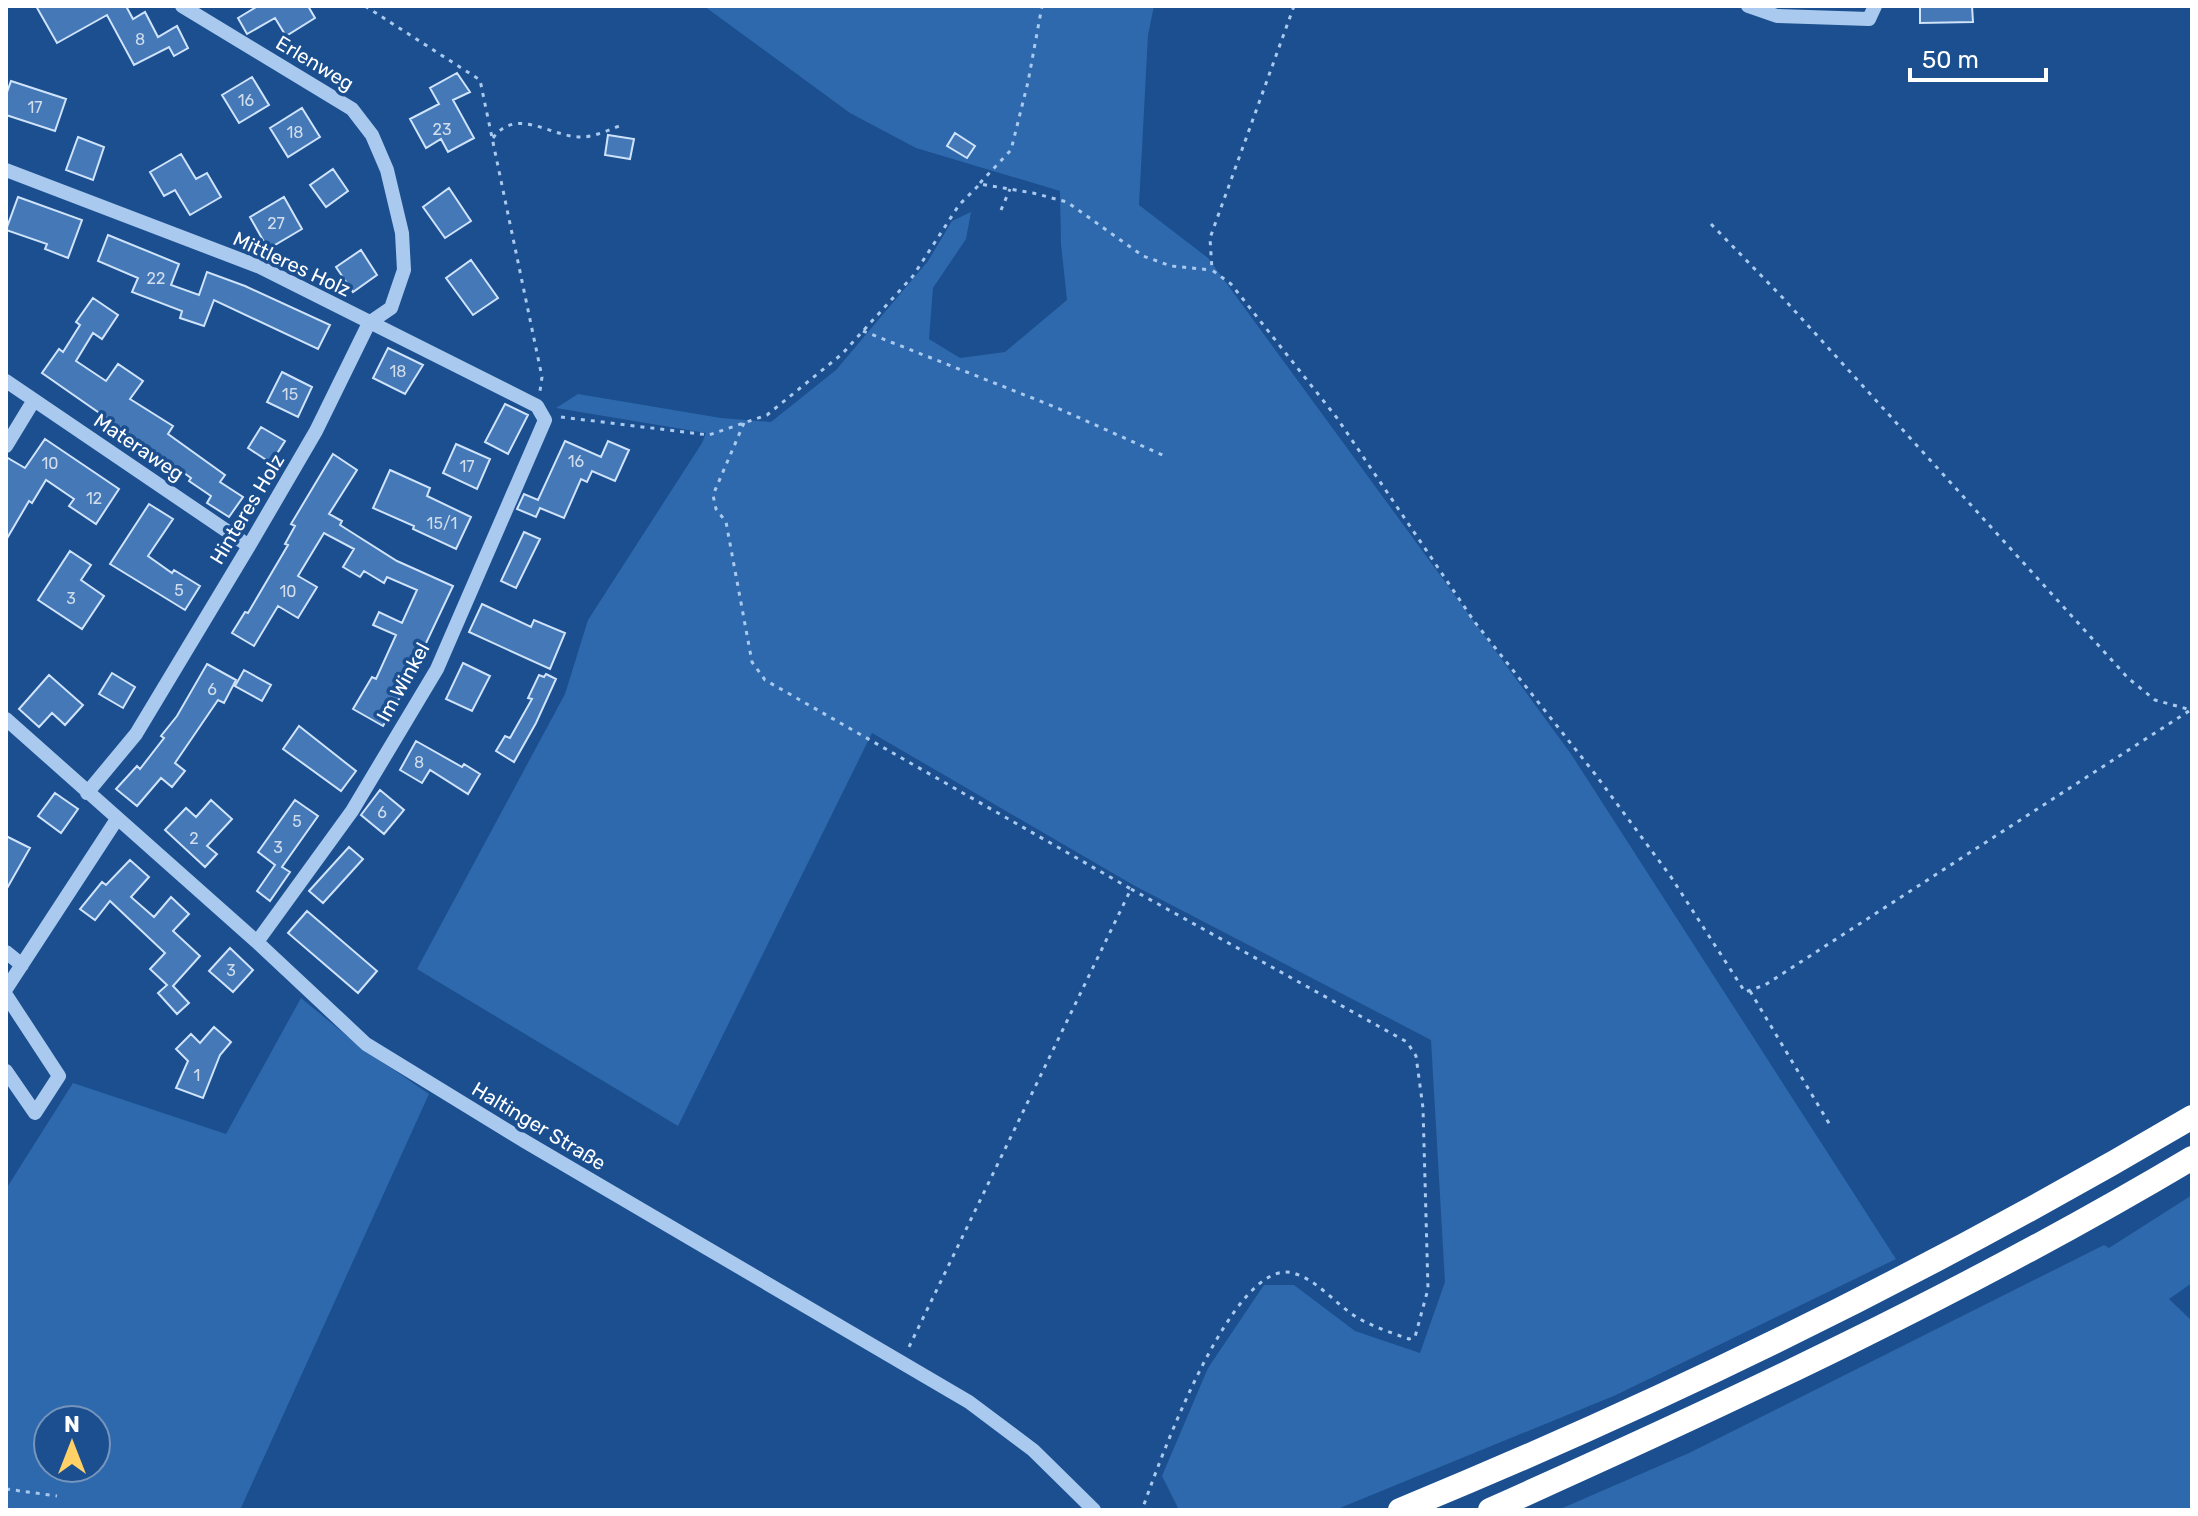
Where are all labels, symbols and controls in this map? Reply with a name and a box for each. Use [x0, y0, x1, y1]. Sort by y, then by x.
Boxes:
house number: 8 [135, 30, 145, 49]
street label: Erlenweg [272, 30, 358, 96]
scale bar [1910, 32, 2046, 82]
text: 50 m [1922, 46, 1979, 74]
house number: 16 [238, 91, 255, 110]
house number: 17 [27, 98, 43, 117]
house number: 23 [432, 120, 452, 139]
house number: 18 [286, 123, 304, 142]
house number: 27 [267, 214, 285, 233]
street label: Mittleres Holz [229, 226, 355, 302]
house number: 22 [147, 269, 165, 288]
house number: 18 [389, 362, 407, 381]
house number: 15 [282, 385, 298, 404]
street label: Materaweg [90, 408, 188, 486]
street label: Hinteres Holz [205, 449, 289, 569]
house number: 16 [568, 452, 585, 471]
house number: 10 [41, 454, 59, 473]
house number: 17 [459, 457, 475, 476]
house number: 12 [86, 489, 102, 508]
house number: 15/1 [427, 514, 457, 533]
house number: 5 [174, 581, 184, 600]
house number: 10 [279, 582, 297, 601]
house number: 3 [66, 589, 76, 608]
street label: Im Winkel [371, 638, 435, 726]
house number: 6 [207, 680, 217, 699]
house number: 8 [414, 753, 424, 772]
house number: 6 [377, 803, 387, 822]
house number: 5 [292, 812, 302, 831]
house number: 2 [189, 829, 199, 848]
house number: 3 [273, 838, 283, 857]
house number: 3 [226, 961, 236, 980]
house number: 1 [194, 1066, 200, 1085]
street label: Haltinger Straße [468, 1077, 610, 1175]
north arrow [32, 1404, 112, 1484]
text: N [64, 1411, 80, 1438]

